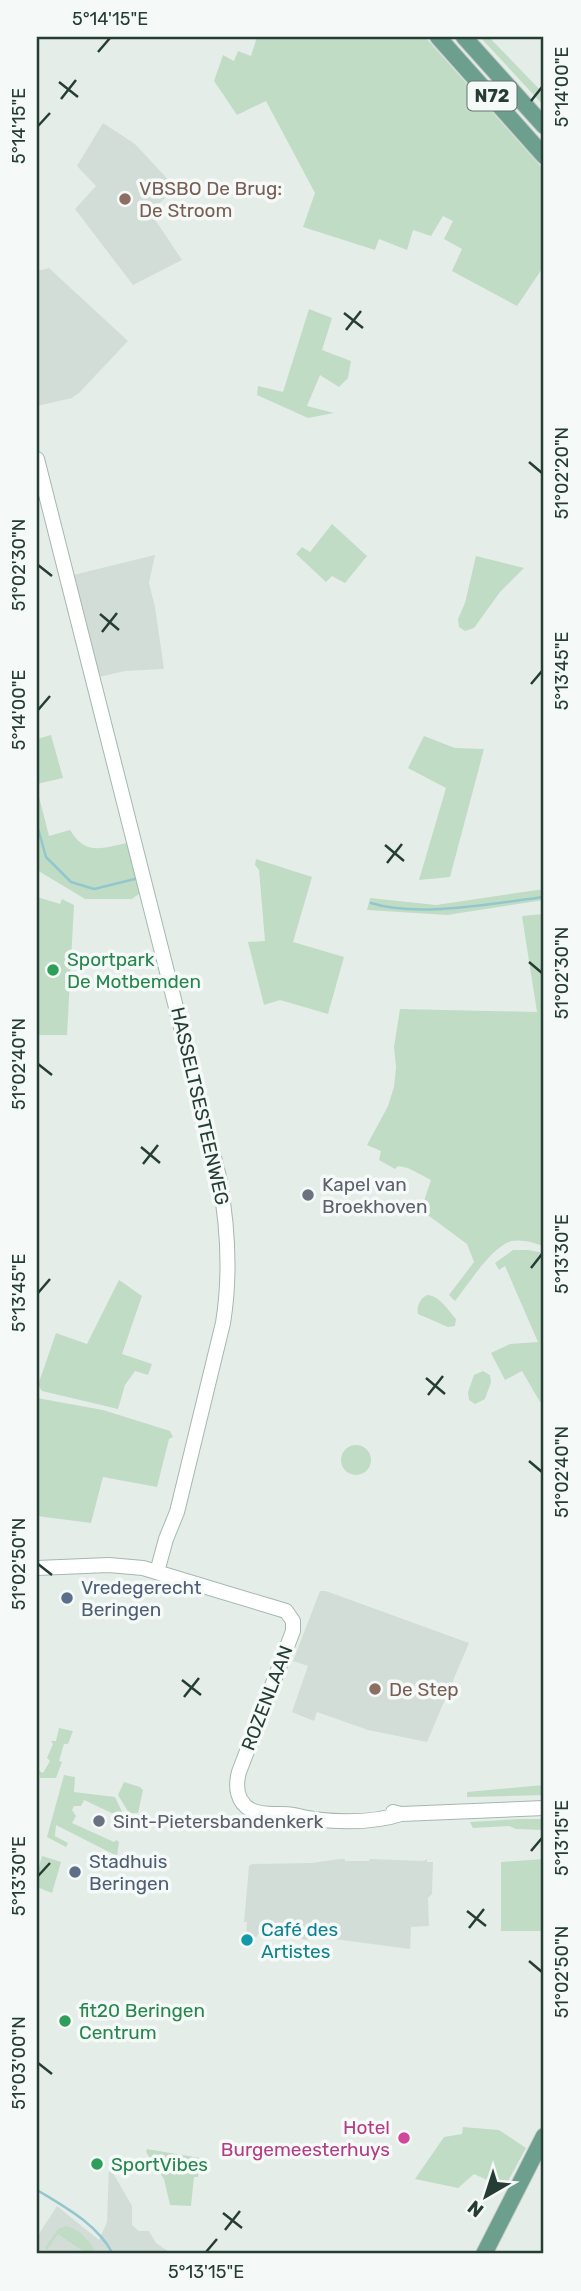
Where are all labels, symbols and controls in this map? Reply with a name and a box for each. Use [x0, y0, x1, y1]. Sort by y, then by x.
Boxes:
text: 5°14'15"E [72, 8, 148, 30]
text: 5°14'00"E [551, 47, 573, 127]
road number: N72 [468, 82, 516, 110]
text: 5°14'15"E [8, 88, 30, 164]
place label: VBSBO De Brug: De Stroom [139, 177, 282, 222]
marker: VBSBO De Brug: De Stroom [117, 191, 133, 207]
text: 51°02'20"N [551, 427, 573, 519]
text: 51°02'30"N [8, 519, 30, 611]
text: 5°13'45"E [551, 632, 573, 710]
text: 5°14'00"E [8, 670, 30, 750]
text: 51°02'30"N [551, 927, 573, 1019]
place label: Sportpark De Motbemden [67, 948, 201, 993]
marker: Sportpark De Motbemden [45, 962, 61, 978]
street label: HASSELTSESTEENWEG [166, 1005, 234, 1207]
text: 51°02'40"N [8, 1018, 30, 1110]
place label: Kapel van Broekhoven [322, 1173, 428, 1218]
marker: Kapel van Broekhoven [300, 1187, 316, 1203]
text: 5°13'30"E [551, 1214, 573, 1294]
text: 5°13'45"E [8, 1254, 30, 1332]
text: 51°02'40"N [551, 1426, 573, 1518]
text: 51°02'50"N [8, 1518, 30, 1610]
place label: Vredegerecht Beringen [81, 1576, 202, 1621]
marker: Vredegerecht Beringen [59, 1590, 75, 1606]
street label: ROZENLAAN [236, 1642, 298, 1754]
place label: De Step [389, 1678, 459, 1701]
marker: De Step [367, 1681, 383, 1697]
text: 5°13'15"E [551, 1800, 573, 1876]
place label: Sint-Pietersbandenkerk [113, 1810, 323, 1833]
marker: Sint-Pietersbandenkerk [91, 1813, 107, 1829]
text: 5°13'30"E [8, 1836, 30, 1916]
place label: Stadhuis Beringen [89, 1850, 169, 1895]
marker: Stadhuis Beringen [67, 1864, 83, 1880]
place label: Café des Artistes [261, 1918, 338, 1963]
text: 51°02'50"N [551, 1926, 573, 2018]
marker: Café des Artistes [239, 1932, 255, 1948]
place label: fit20 Beringen Centrum [79, 1999, 205, 2044]
marker: fit20 Beringen Centrum [57, 2013, 73, 2029]
text: 51°03'00"N [8, 2016, 30, 2110]
place label: Hotel Burgemeesterhuys [221, 2116, 390, 2161]
marker: Hotel Burgemeesterhuys [396, 2130, 412, 2146]
place label: SportVibes [111, 2153, 208, 2176]
marker: SportVibes [89, 2156, 105, 2172]
north arrow [452, 2162, 522, 2232]
text: N [463, 2196, 488, 2222]
text: 5°13'15"E [168, 2261, 244, 2283]

